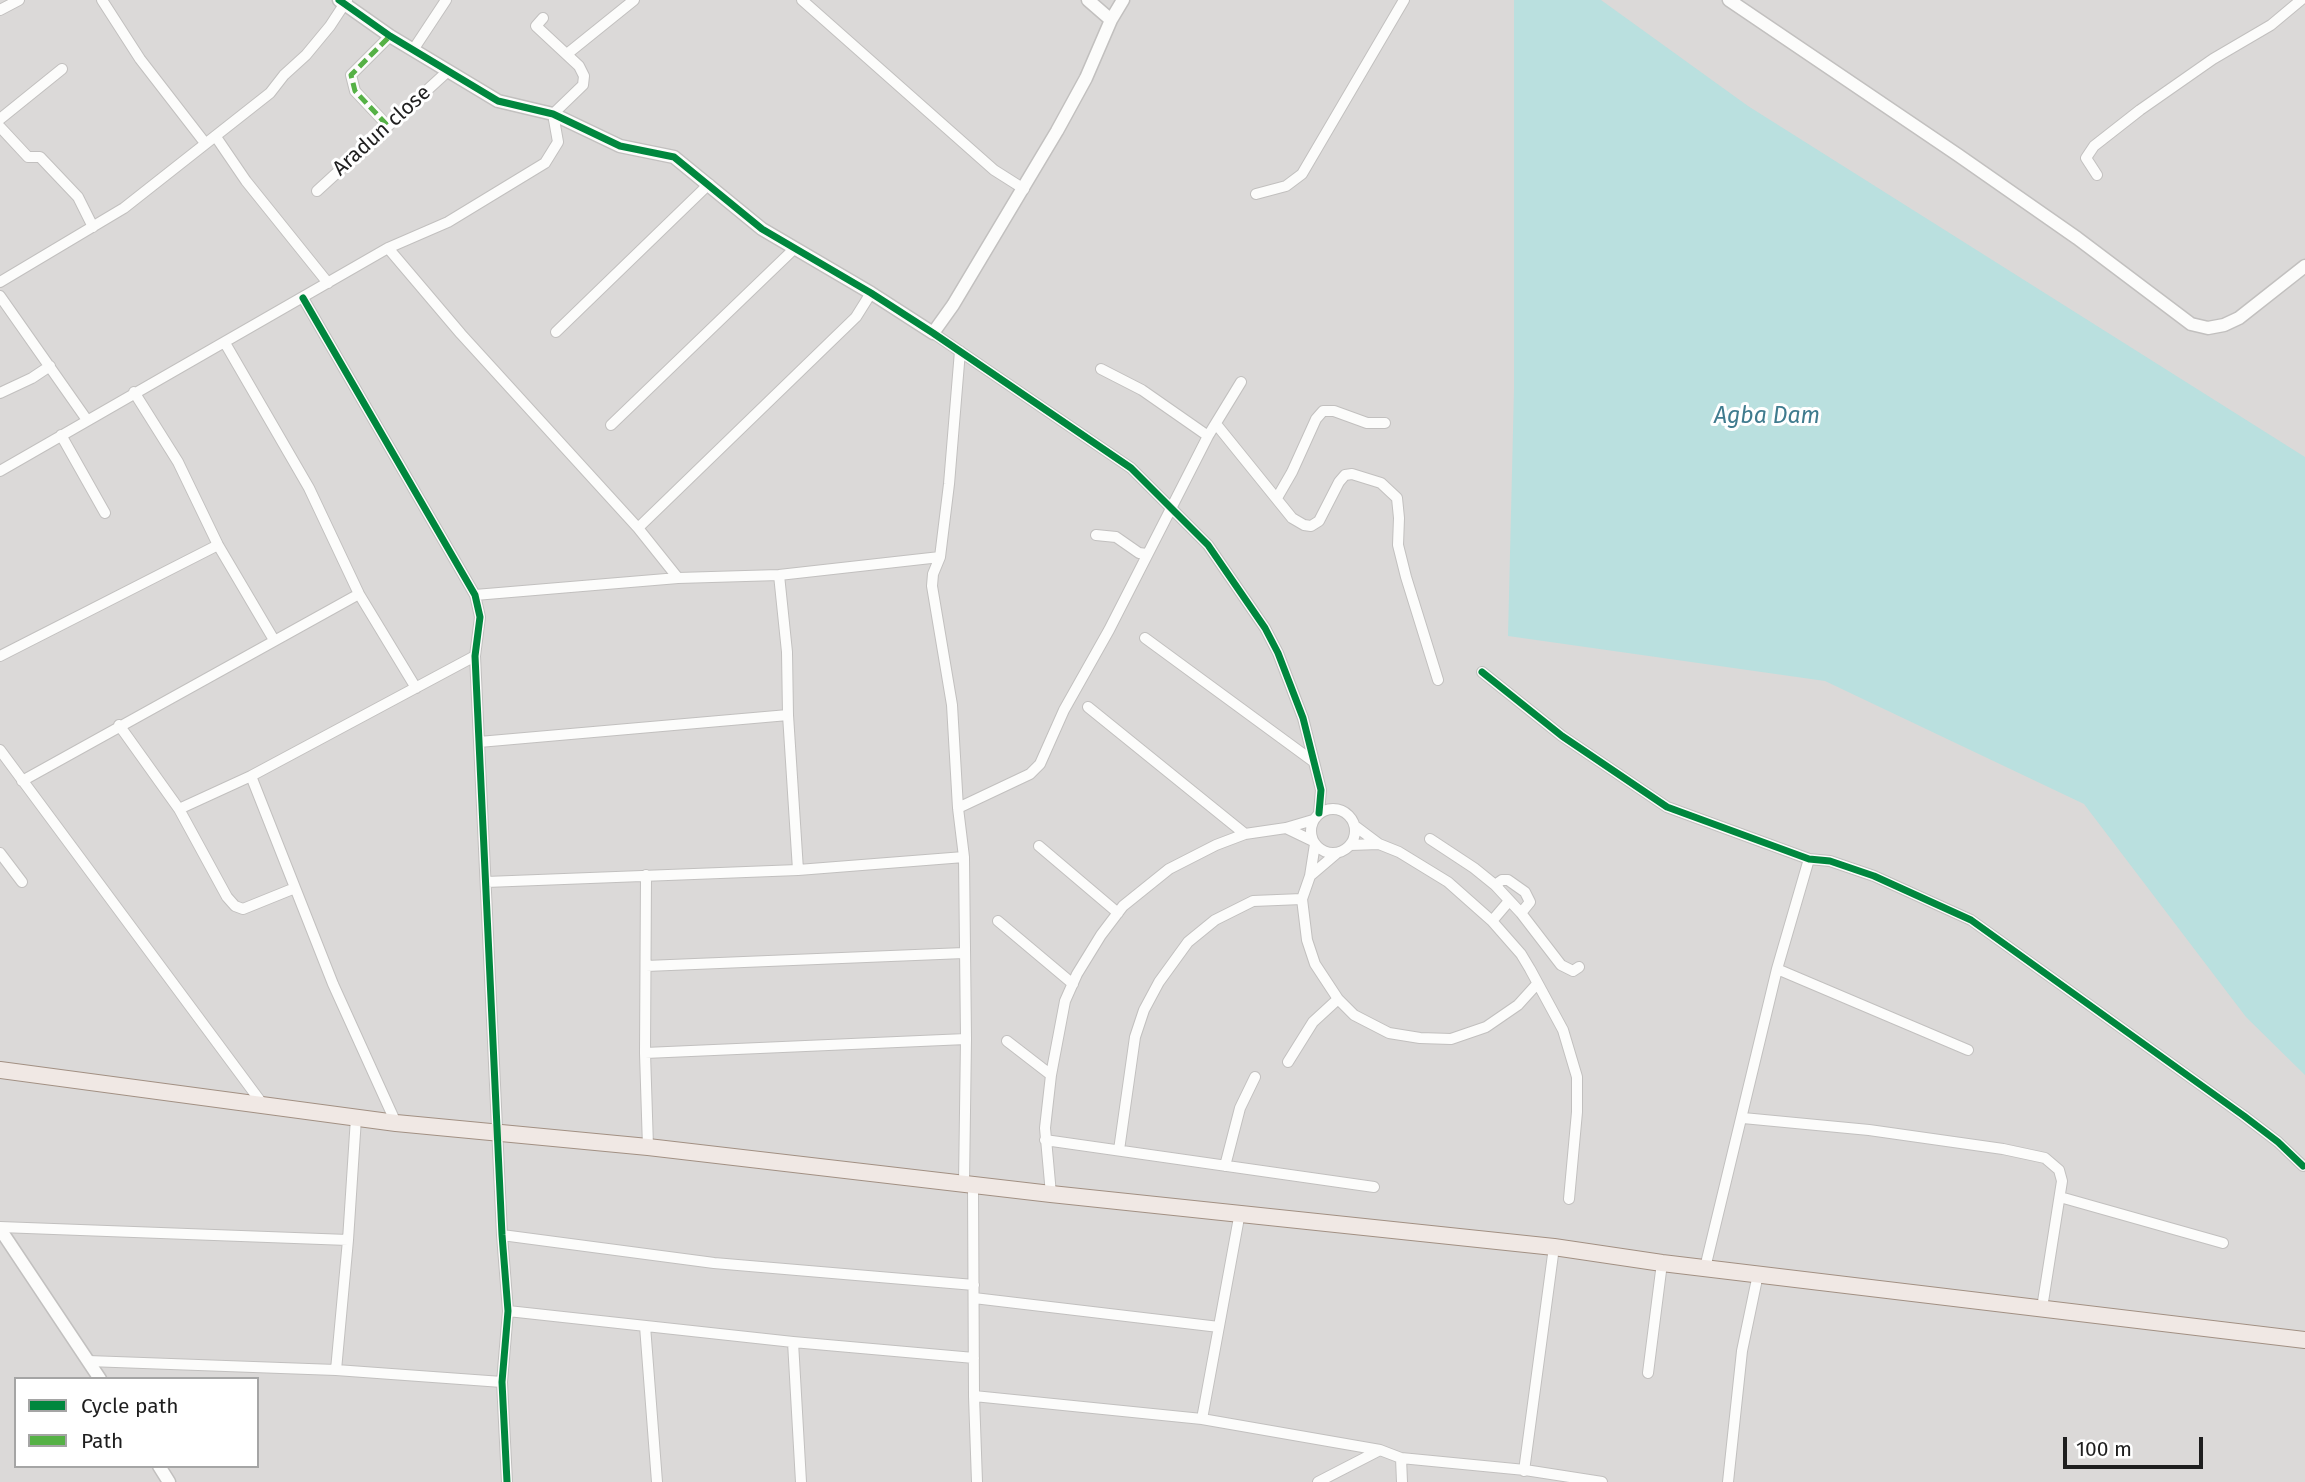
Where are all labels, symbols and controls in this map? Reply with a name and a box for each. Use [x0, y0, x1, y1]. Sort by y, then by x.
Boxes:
street label: Aradun close [328, 80, 436, 182]
water label: Agba Dam [1714, 403, 1820, 431]
legend [14, 1377, 259, 1468]
text: Cycle path [81, 1393, 179, 1419]
scale bar [2067, 1422, 2207, 1466]
text: Path [81, 1428, 123, 1454]
text: 100 m [2076, 1436, 2132, 1462]

